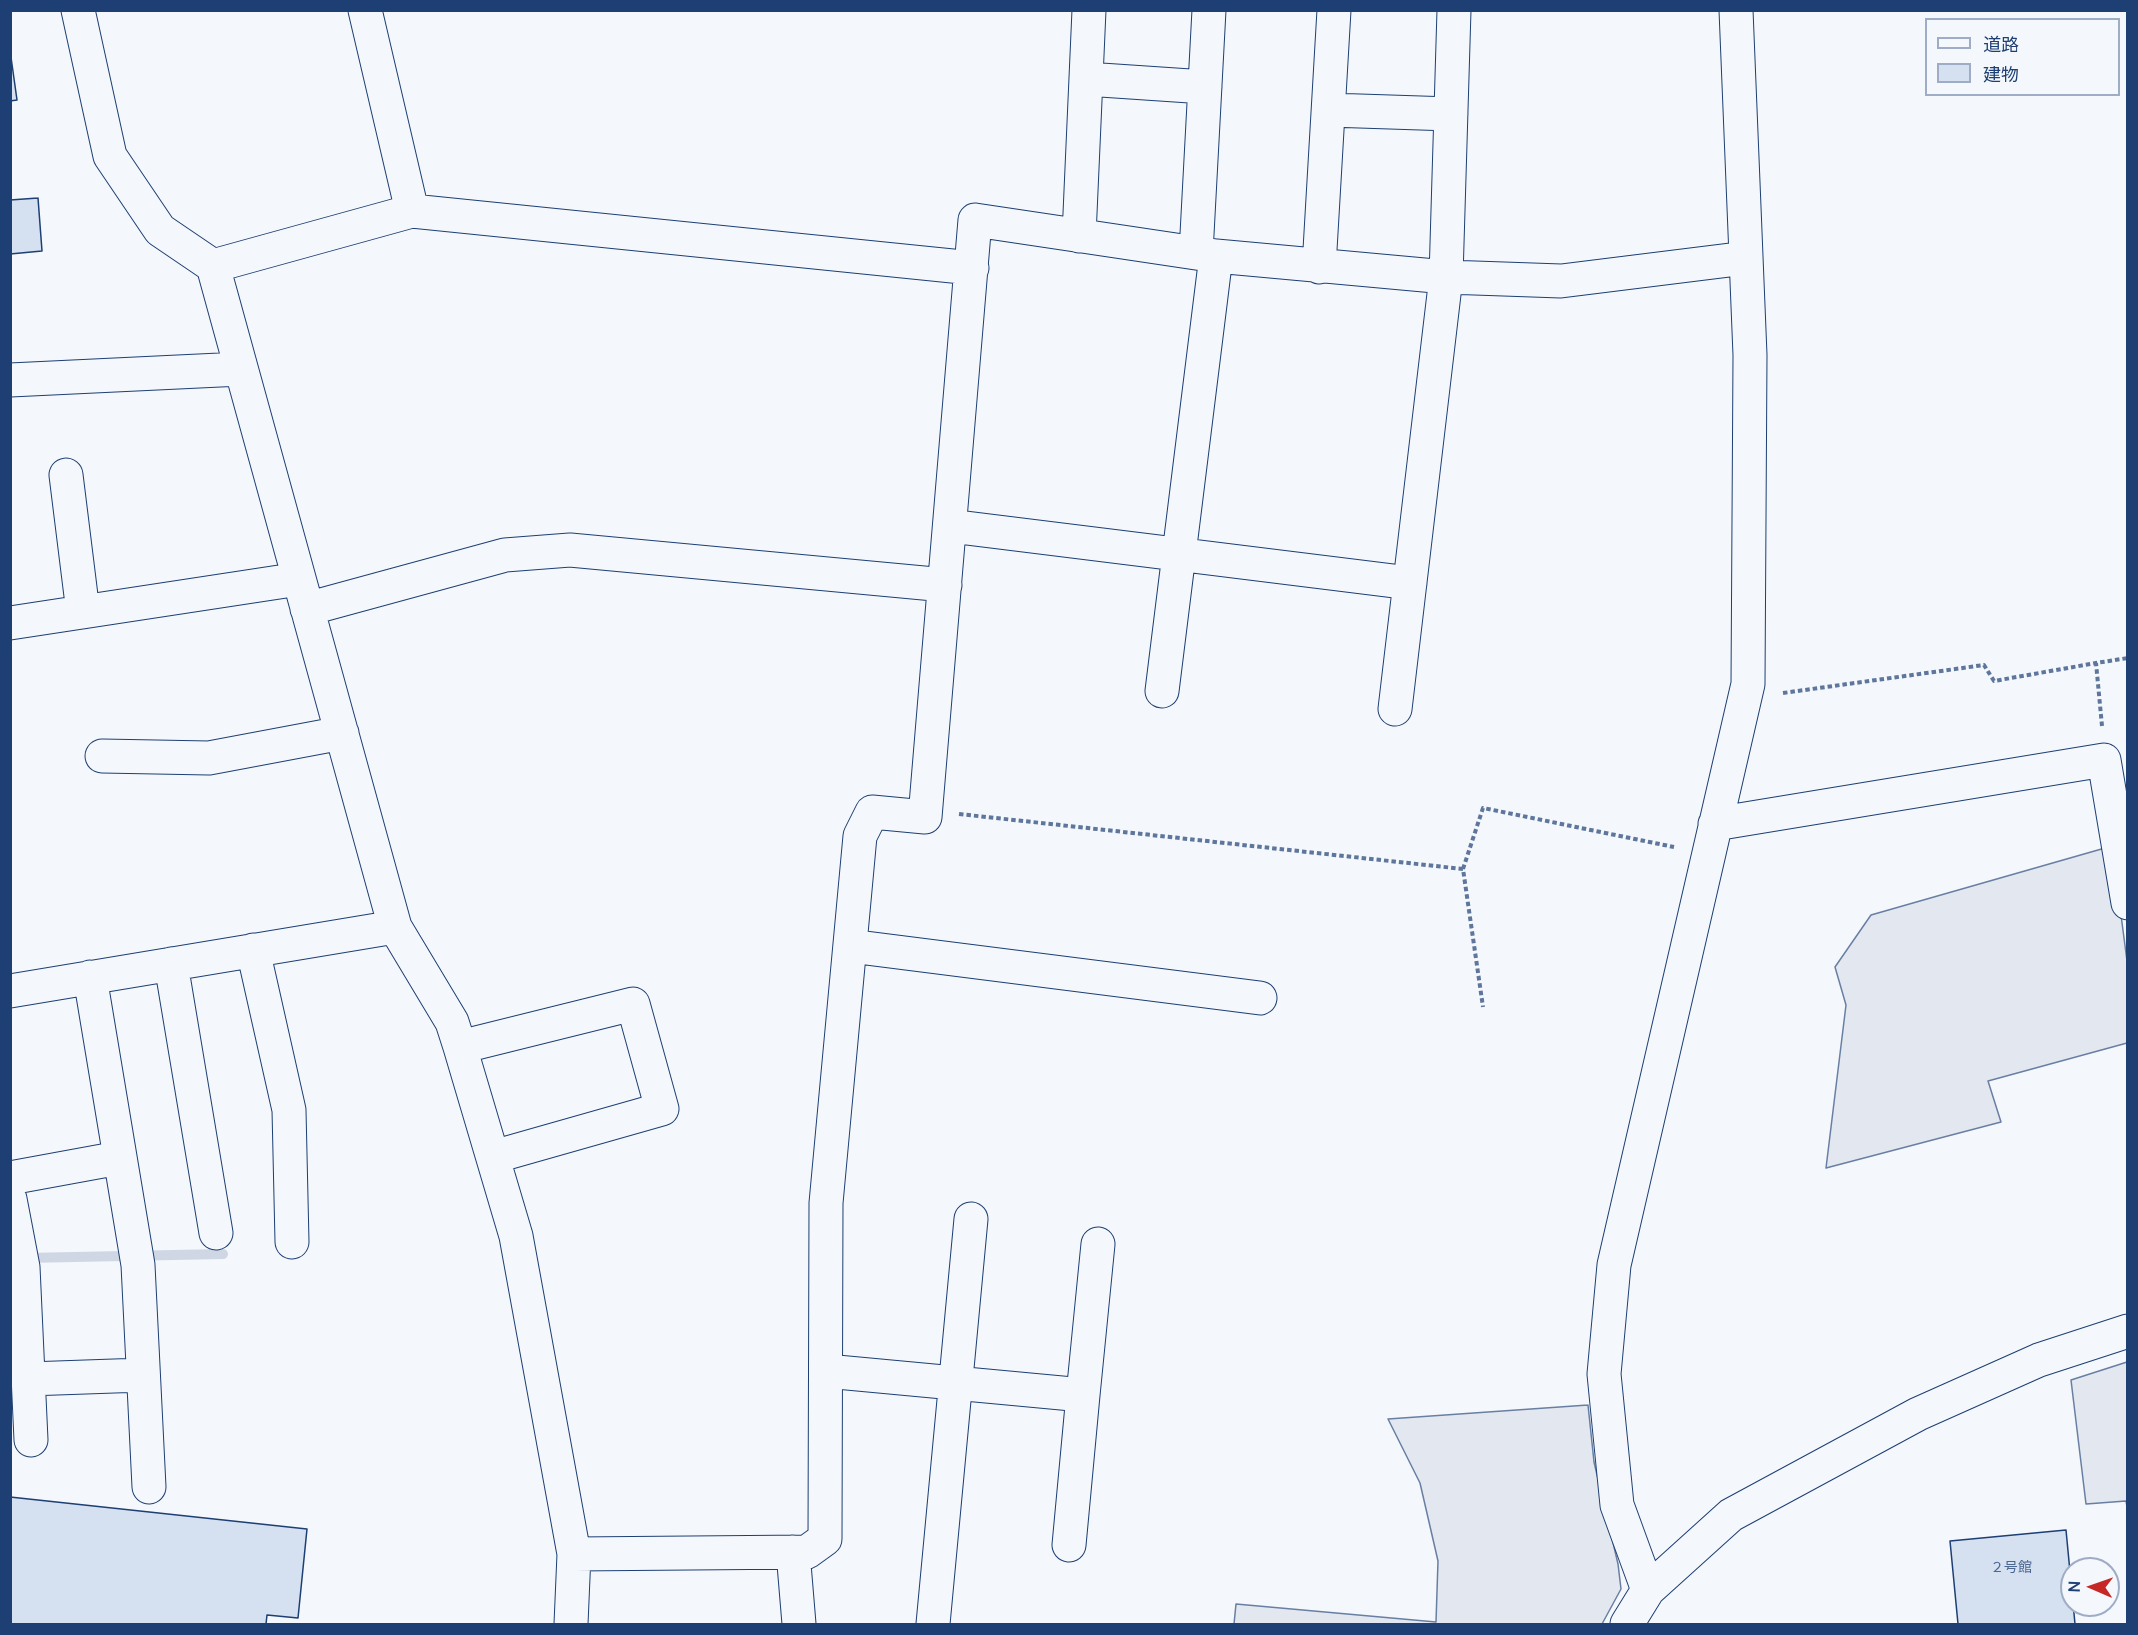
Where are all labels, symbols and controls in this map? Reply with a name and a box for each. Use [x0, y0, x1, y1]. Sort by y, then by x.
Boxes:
legend [1925, 18, 2120, 96]
text: 道路 [1983, 32, 2019, 56]
text: 建物 [1983, 62, 2019, 86]
north arrow [2060, 1557, 2120, 1617]
house number: ２号館 [1990, 1560, 2032, 1576]
text: N [2063, 1580, 2085, 1593]

